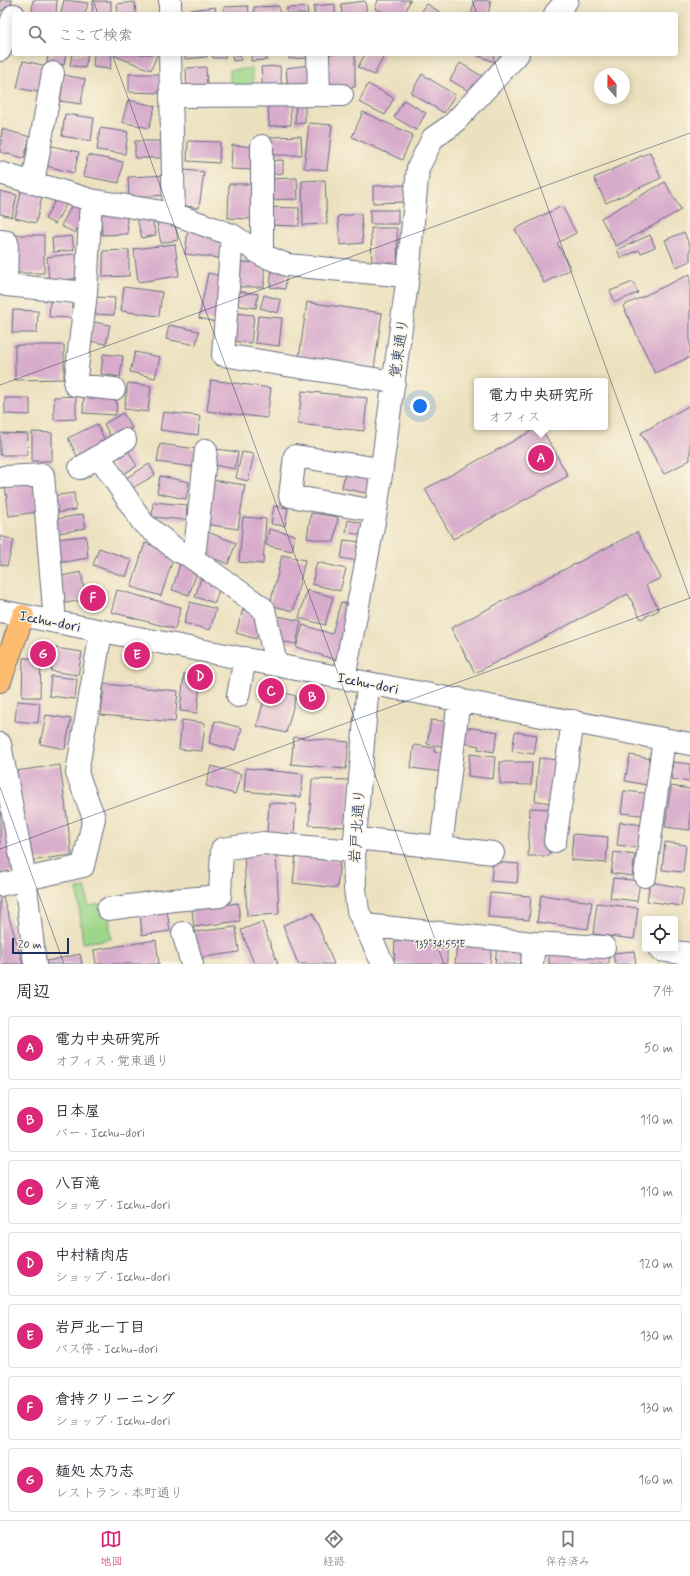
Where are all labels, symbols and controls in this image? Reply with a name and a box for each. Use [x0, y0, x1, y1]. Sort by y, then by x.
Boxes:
search box [12, 12, 678, 56]
icon: search [26, 23, 48, 45]
text: ここで検索 [58, 26, 133, 46]
north arrow [594, 68, 630, 104]
street label: 覚東通り [386, 317, 414, 379]
popup [474, 378, 608, 430]
text: 電力中央研究所 [488, 386, 594, 406]
your location [410, 396, 430, 416]
text: オフィス [488, 409, 541, 426]
pin: A [528, 443, 554, 473]
pin: F [80, 583, 106, 613]
street label: Icchu-dori [17, 606, 82, 638]
pin: G [30, 639, 56, 669]
pin: E [124, 640, 150, 670]
pin: D [187, 662, 213, 692]
street label: Icchu-dori [335, 668, 400, 700]
pin: C [258, 676, 284, 706]
pin: B [299, 682, 325, 712]
street label: 岩戸北通り [345, 788, 371, 864]
map controls [642, 916, 678, 952]
button: locate [642, 916, 678, 952]
scale bar [12, 936, 69, 955]
text: 20 m [18, 938, 41, 952]
text: 139°34'55"E [415, 938, 466, 952]
text: 周辺 [16, 981, 50, 1003]
text: 7件 [653, 983, 674, 1000]
text: 電力中央研究所 [55, 1030, 160, 1050]
text: A [26, 1040, 34, 1057]
text: 50 m [644, 1040, 673, 1057]
text: オフィス · 覚東通り [55, 1053, 169, 1070]
text: 日本屋 [55, 1102, 100, 1122]
text: B [26, 1112, 34, 1129]
text: 110 m [640, 1112, 673, 1129]
text: バー · Icchu-dori [55, 1125, 145, 1142]
text: 八百滝 [55, 1174, 100, 1194]
text: C [25, 1184, 35, 1201]
text: 110 m [640, 1184, 673, 1201]
text: ショップ · Icchu-dori [55, 1197, 171, 1214]
text: 中村精肉店 [55, 1246, 130, 1266]
text: D [26, 1256, 34, 1273]
text: 120 m [639, 1256, 673, 1273]
text: ショップ · Icchu-dori [55, 1269, 171, 1286]
text: 岩戸北一丁目 [55, 1318, 145, 1338]
text: E [26, 1328, 34, 1345]
text: 130 m [640, 1328, 673, 1345]
text: バス停 · Icchu-dori [55, 1341, 158, 1358]
text: 倉持クリーニング [55, 1390, 175, 1410]
text: F [27, 1400, 33, 1417]
text: 130 m [640, 1400, 673, 1417]
text: ショップ · Icchu-dori [55, 1413, 171, 1430]
text: 麺処 太乃志 [55, 1462, 134, 1482]
text: G [26, 1472, 34, 1489]
text: 160 m [638, 1472, 673, 1489]
text: レストラン · 本町通り [55, 1485, 183, 1502]
tab: 地図 [100, 1528, 122, 1569]
tab: 経路 [323, 1528, 345, 1569]
tab: 保存済み [546, 1528, 590, 1569]

